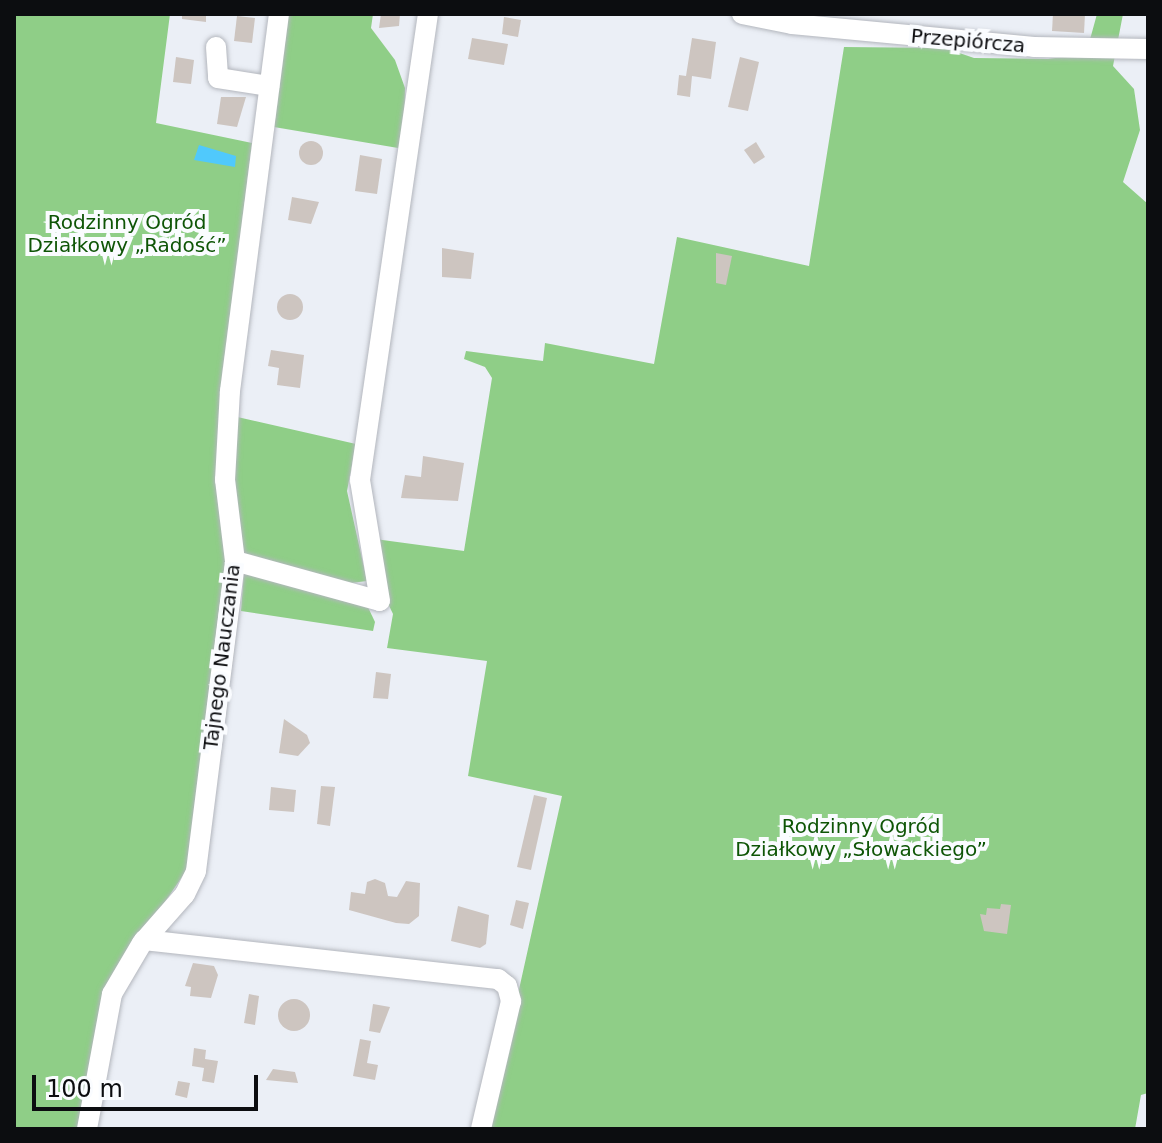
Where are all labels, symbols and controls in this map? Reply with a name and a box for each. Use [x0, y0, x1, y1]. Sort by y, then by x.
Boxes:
street label: Przepiórcza [910, 24, 1026, 58]
park label: Rodzinny Ogród Działkowy „Radość” [27, 210, 227, 257]
street label: Tajnego Nauczania [199, 563, 245, 751]
park label: Rodzinny Ogród Działkowy „Słowackiego” [735, 815, 987, 862]
scale bar [36, 1059, 262, 1109]
text: 100 m [46, 1075, 123, 1103]

